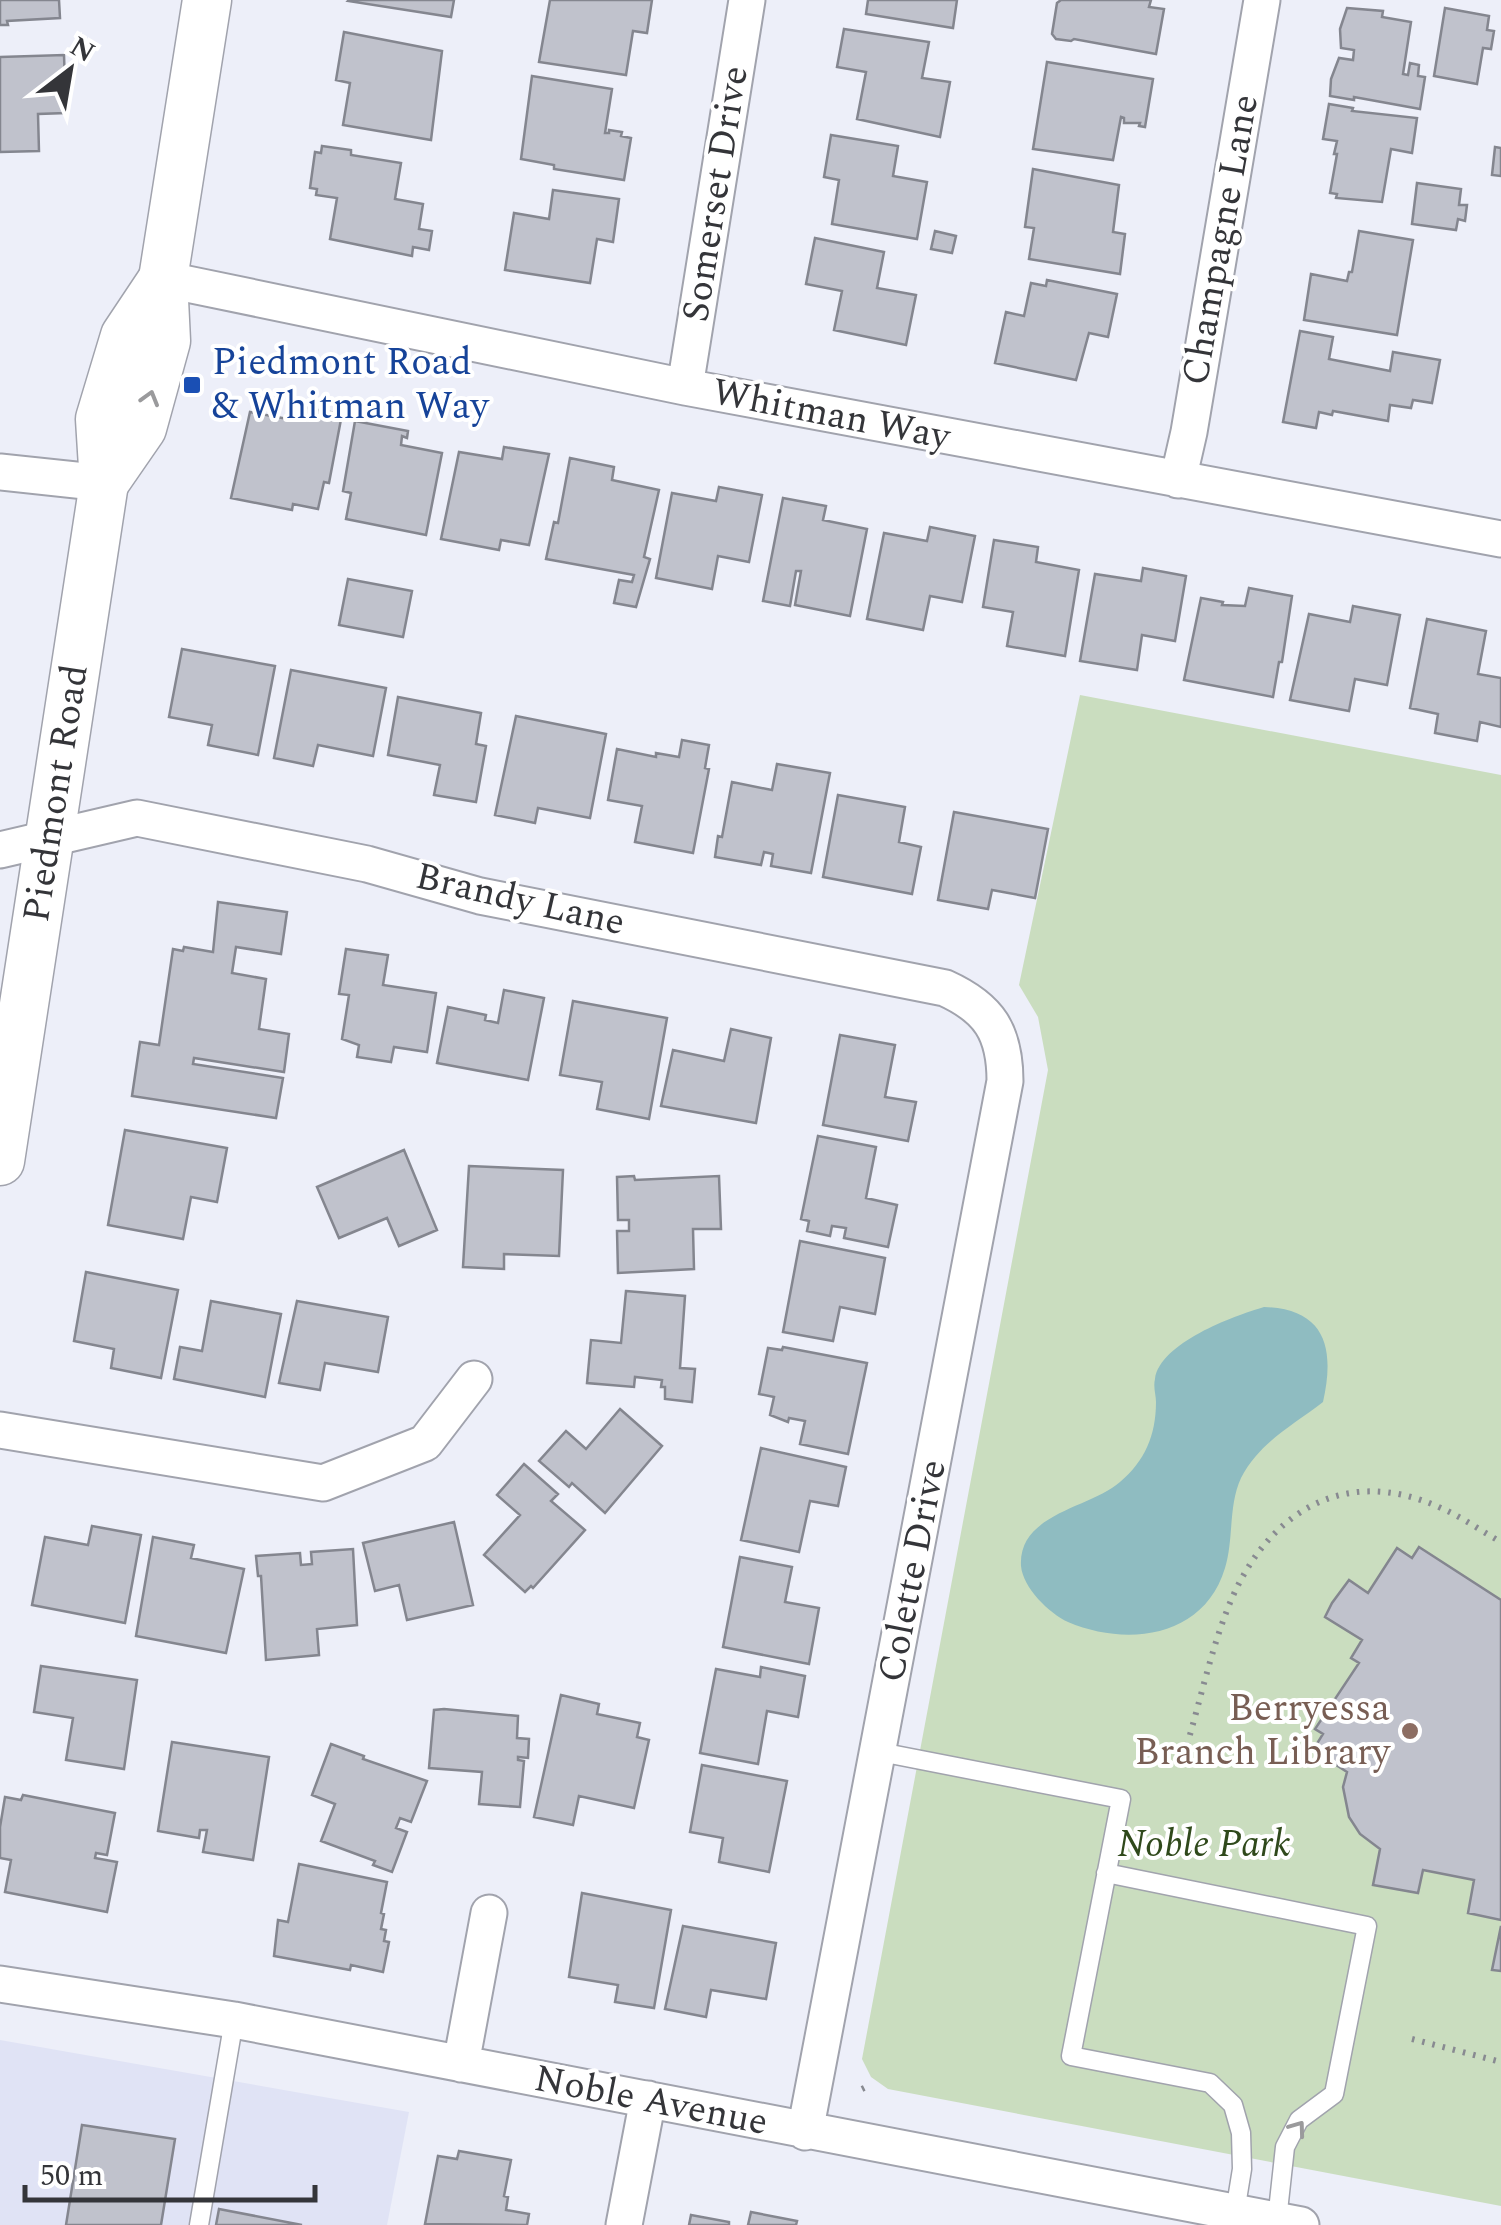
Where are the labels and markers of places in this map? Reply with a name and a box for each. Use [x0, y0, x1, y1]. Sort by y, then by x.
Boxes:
place label: Piedmont Road & Whitman Way [212, 334, 490, 436]
marker: Piedmont Road & Whitman Way [181, 374, 203, 396]
place label: Berryessa Branch Library [1134, 1680, 1392, 1782]
marker: Berryessa Branch Library [1399, 1720, 1421, 1742]

